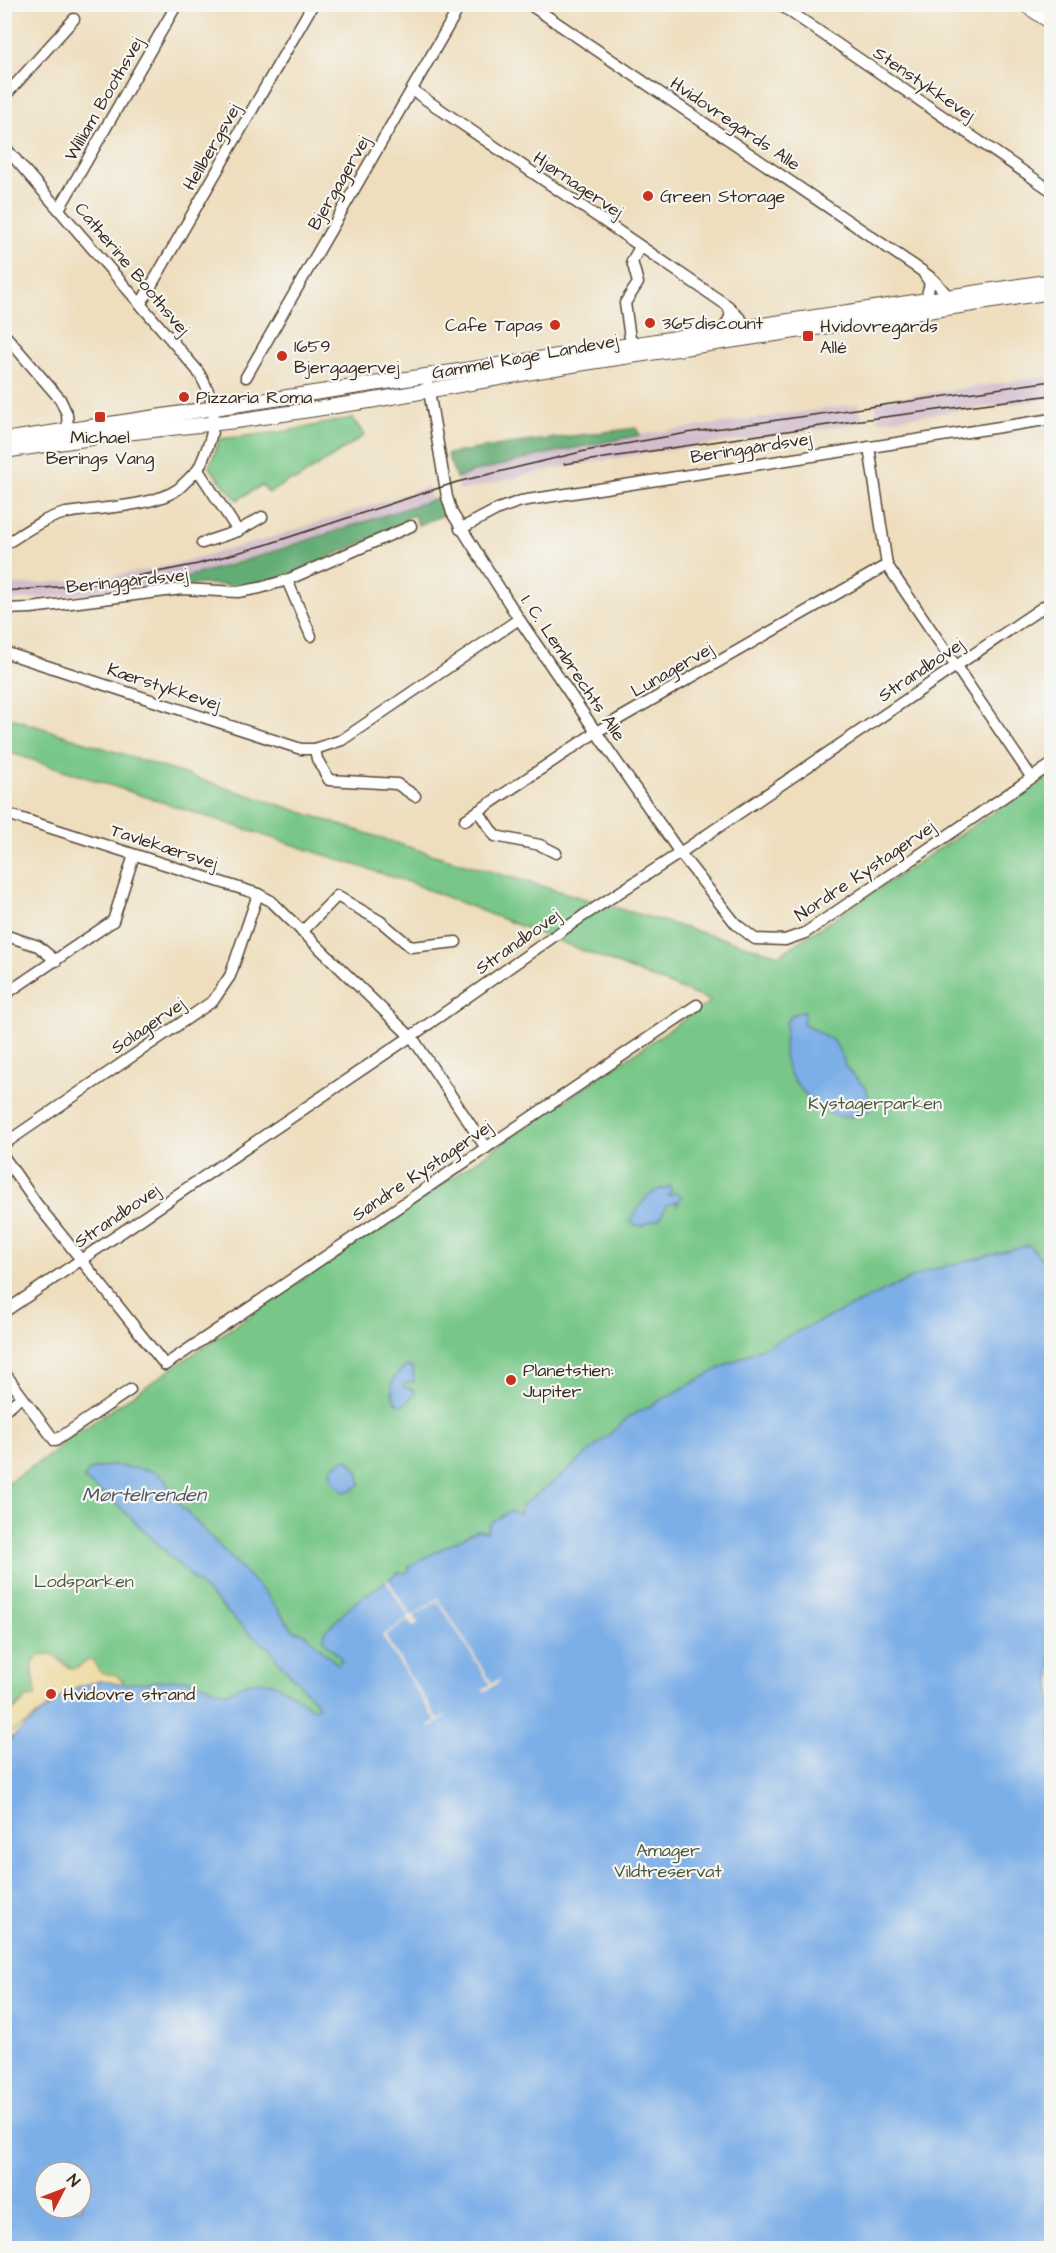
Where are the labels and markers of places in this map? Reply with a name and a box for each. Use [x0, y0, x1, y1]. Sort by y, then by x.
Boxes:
place label: Green Storage [660, 184, 785, 210]
marker: Green Storage [641, 189, 655, 203]
place label: 365discount [662, 311, 764, 336]
place label: Cafe Tapas [445, 313, 543, 338]
place label: Hvidovregårds Allé [820, 314, 938, 360]
marker: 365discount [643, 316, 657, 330]
marker: Cafe Tapas [548, 318, 562, 332]
marker: Hvidovregårds Allé [801, 329, 815, 343]
place label: 1659 Bjergagervej [294, 334, 400, 381]
marker: 1659 Bjergagervej [275, 349, 289, 363]
place label: Pizzaria Roma [196, 385, 312, 410]
marker: Pizzaria Roma [177, 390, 191, 404]
marker: Michael Berings Vang [93, 410, 107, 424]
place label: Michael Berings Vang [46, 425, 154, 472]
place label: Planetstien: Jupiter [523, 1358, 613, 1404]
marker: Planetstien: Jupiter [504, 1373, 518, 1387]
place label: Hvidovre strand [63, 1682, 195, 1707]
marker: Hvidovre strand [44, 1687, 58, 1701]

